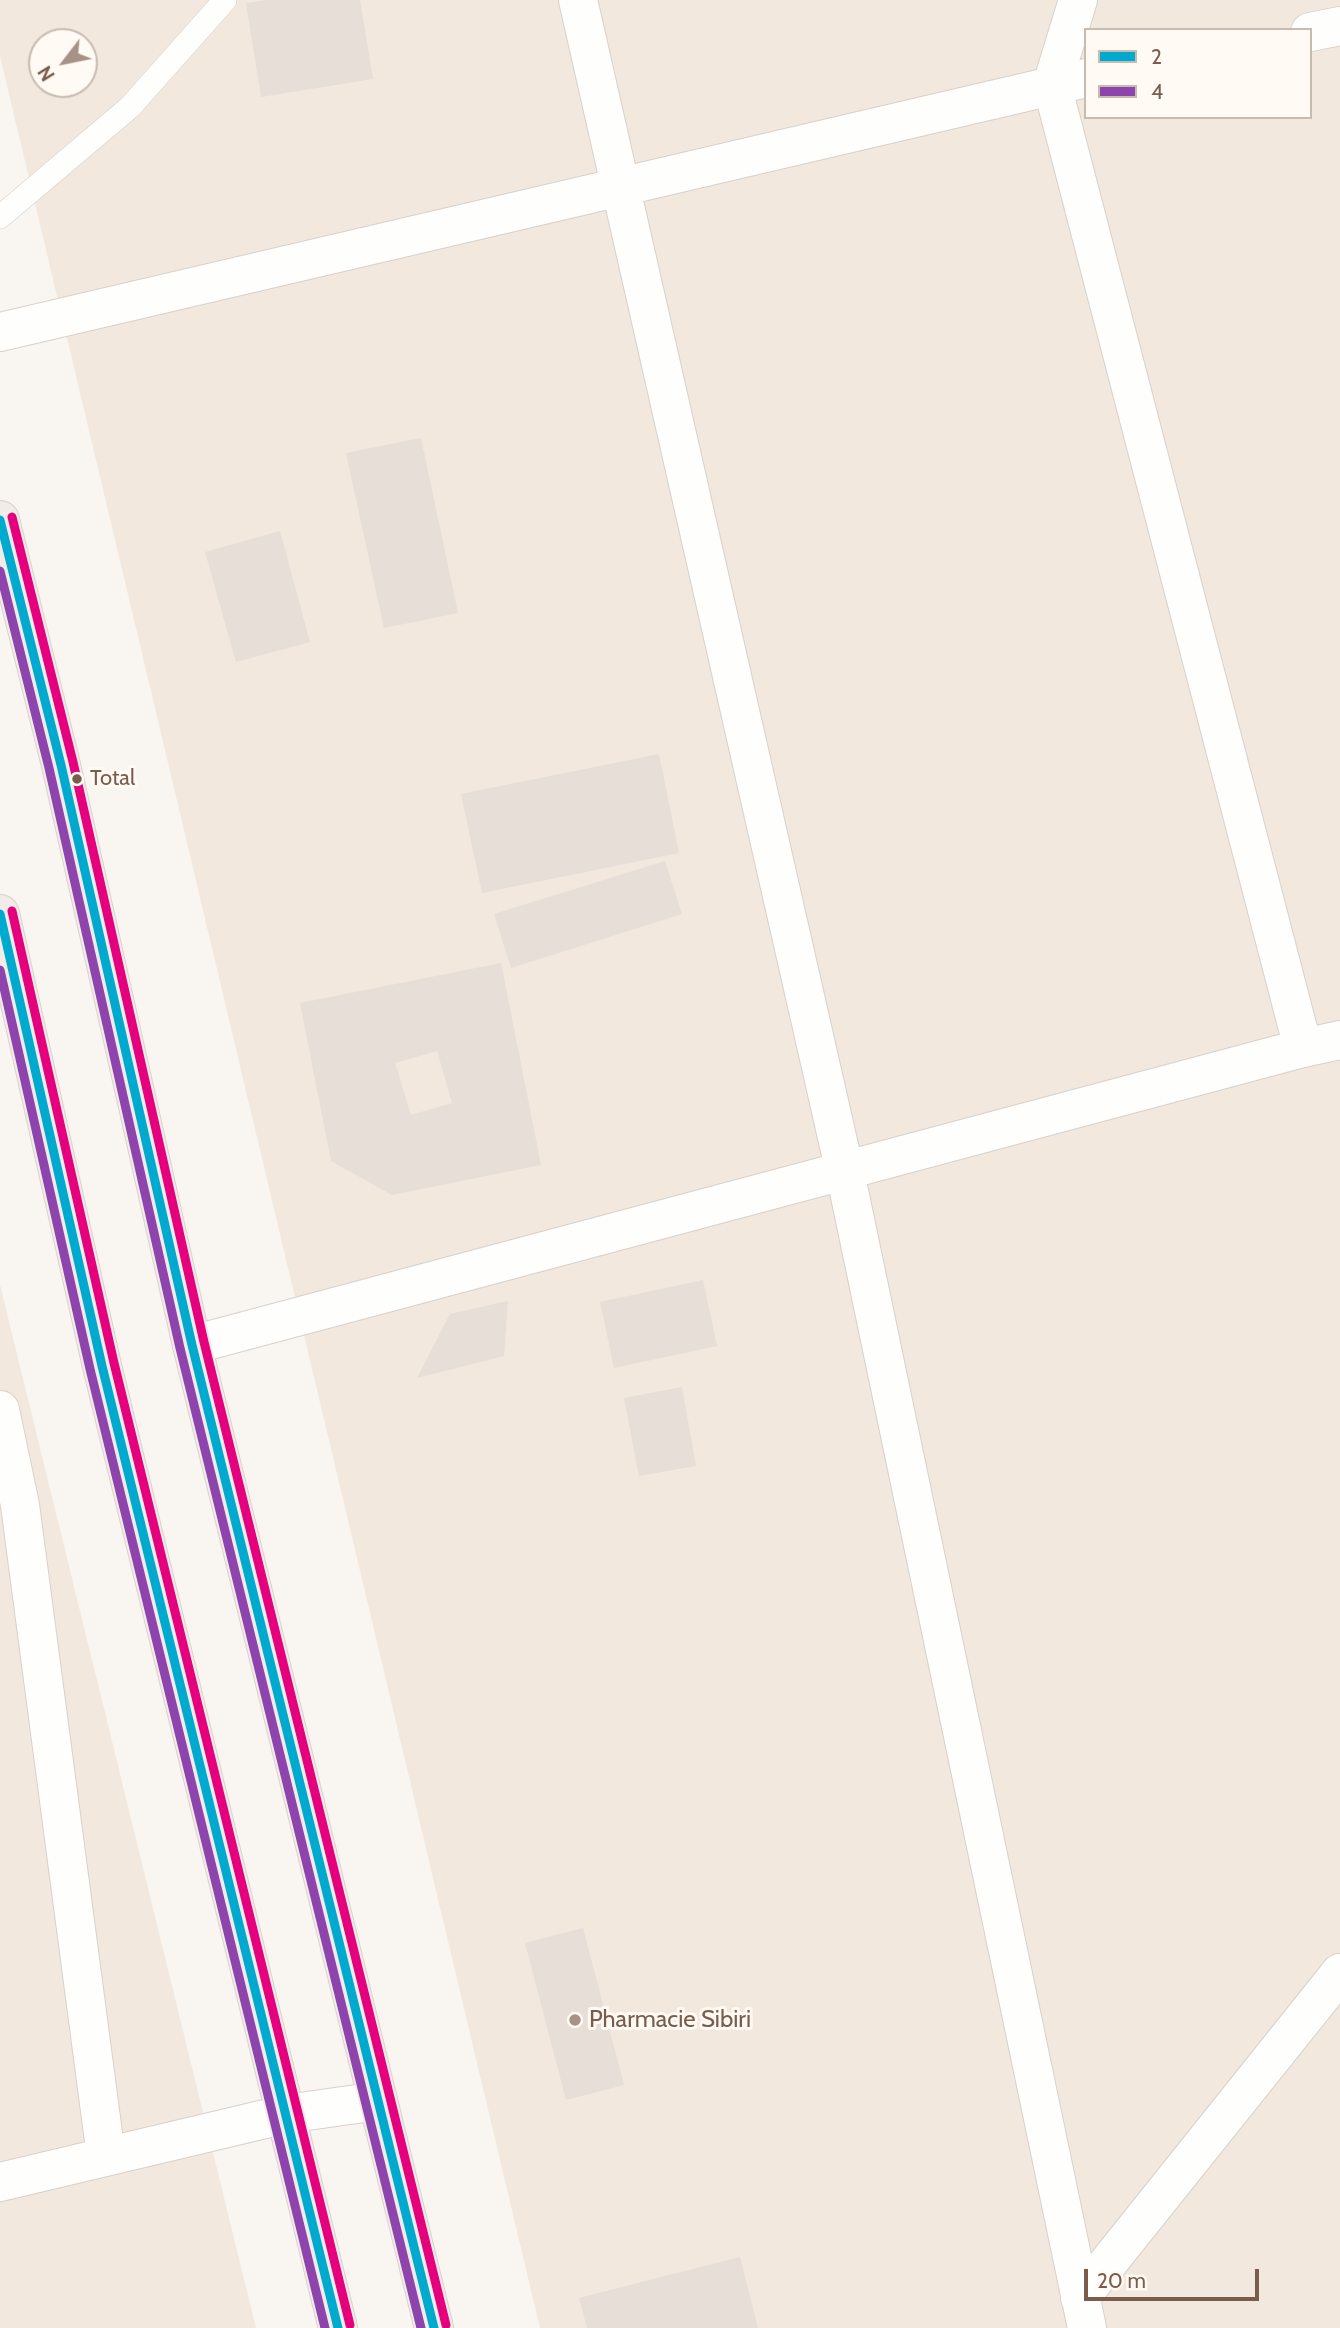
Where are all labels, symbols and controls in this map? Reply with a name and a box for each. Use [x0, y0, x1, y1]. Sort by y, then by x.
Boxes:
north arrow [28, 28, 98, 98]
legend [1084, 28, 1312, 119]
text: 2 [1151, 44, 1162, 69]
text: N [33, 62, 60, 85]
text: 4 [1151, 79, 1163, 104]
place label: Total [90, 766, 135, 792]
marker: Total [70, 772, 84, 786]
place label: Pharmacie Sibiri [589, 2006, 751, 2034]
marker: Pharmacie Sibiri [567, 2012, 583, 2028]
scale bar [1088, 2254, 1263, 2298]
text: 20 m [1097, 2268, 1146, 2293]

